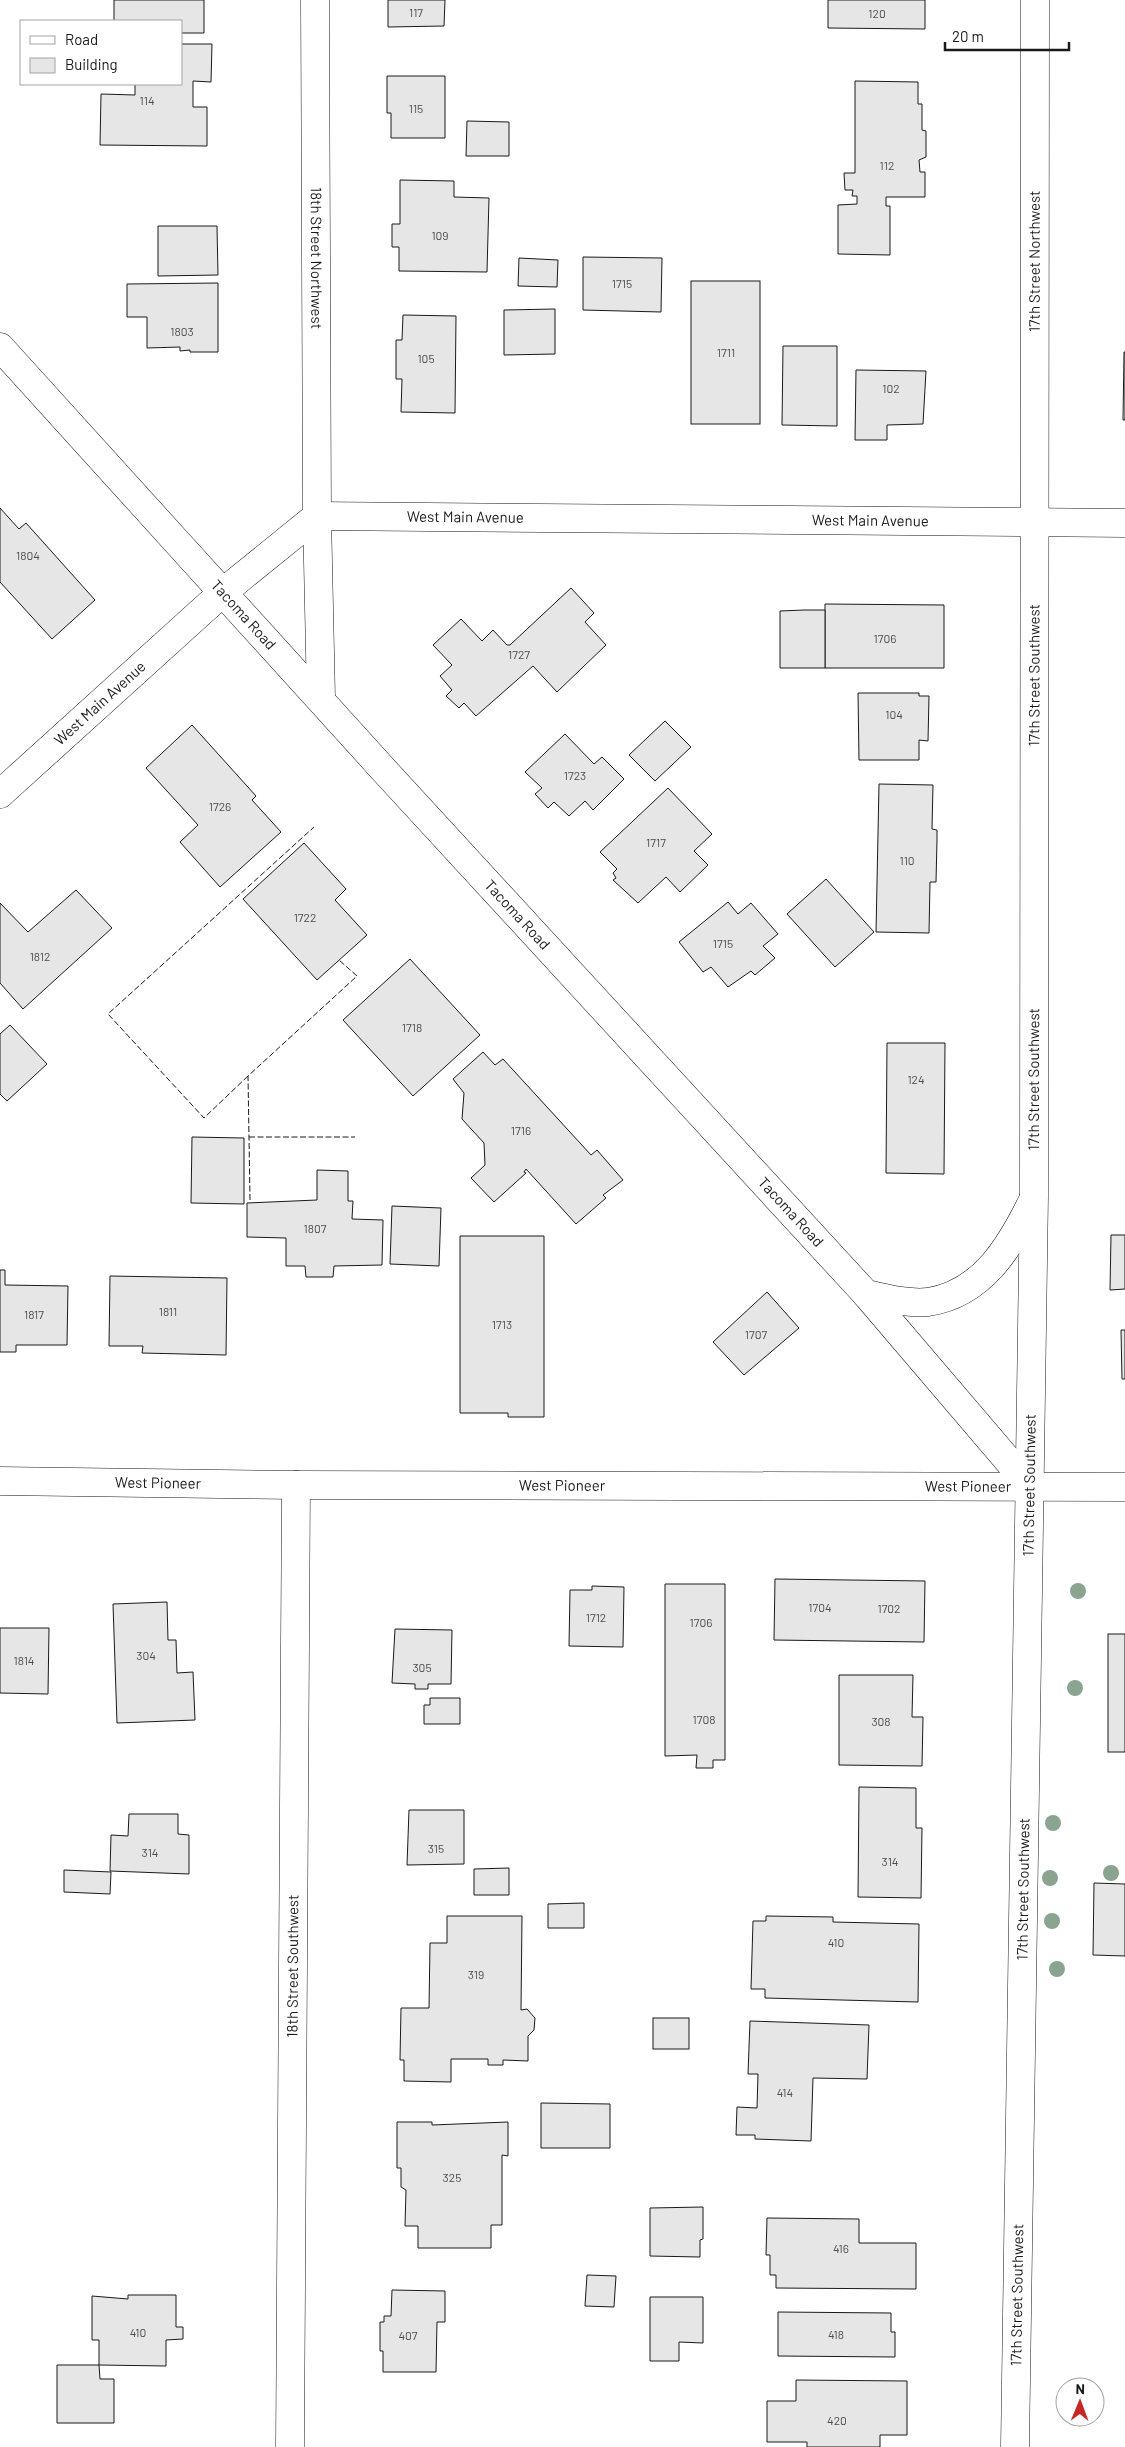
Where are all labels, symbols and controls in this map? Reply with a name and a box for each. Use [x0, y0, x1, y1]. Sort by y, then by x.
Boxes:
house number: 117 [409, 5, 423, 19]
house number: 120 [868, 6, 886, 20]
legend [20, 20, 182, 85]
scale bar [945, 20, 1069, 52]
text: 20 m [952, 27, 984, 45]
text: Road [65, 30, 98, 48]
text: Building [65, 55, 118, 73]
house number: 114 [139, 93, 155, 107]
house number: 115 [409, 101, 423, 115]
house number: 112 [880, 158, 894, 172]
street label: 18th Street Northwest [308, 187, 326, 329]
street label: 17th Street Northwest [1025, 190, 1043, 332]
house number: 109 [431, 228, 449, 242]
house number: 1715 [612, 276, 632, 290]
house number: 1803 [170, 324, 194, 338]
house number: 1711 [717, 345, 735, 359]
house number: 105 [417, 351, 435, 365]
house number: 102 [882, 381, 900, 395]
street label: West Main Avenue [407, 507, 524, 526]
street label: West Main Avenue [812, 510, 929, 529]
house number: 1804 [16, 548, 40, 562]
street label: Tacoma Road [208, 576, 280, 653]
street label: 17th Street Southwest [1024, 604, 1042, 746]
house number: 1706 [874, 631, 896, 645]
house number: 1727 [508, 647, 530, 661]
street label: West Main Avenue [50, 657, 149, 749]
house number: 104 [885, 707, 903, 721]
house number: 1723 [564, 768, 586, 782]
house number: 1726 [209, 799, 231, 813]
house number: 1717 [646, 835, 666, 849]
house number: 110 [899, 853, 915, 867]
street label: Tacoma Road [481, 876, 554, 953]
house number: 1722 [294, 910, 316, 924]
house number: 1715 [713, 936, 733, 950]
house number: 1812 [30, 949, 50, 963]
street label: 17th Street Southwest [1024, 1008, 1042, 1150]
house number: 1718 [402, 1020, 422, 1034]
house number: 124 [907, 1072, 925, 1086]
house number: 1716 [511, 1123, 531, 1137]
street label: Tacoma Road [755, 1173, 828, 1250]
house number: 1807 [304, 1221, 327, 1235]
house number: 1811 [159, 1304, 177, 1318]
house number: 1817 [24, 1307, 44, 1321]
house number: 1713 [492, 1317, 512, 1331]
house number: 1707 [745, 1327, 767, 1341]
street label: 17th Street Southwest [1019, 1414, 1039, 1556]
street label: West Pioneer [115, 1473, 202, 1492]
street label: West Pioneer [519, 1476, 606, 1494]
street label: West Pioneer [925, 1477, 1012, 1495]
house number: 1704 [808, 1600, 832, 1614]
house number: 1702 [877, 1601, 901, 1615]
house number: 1712 [586, 1610, 606, 1624]
house number: 1706 [690, 1615, 712, 1629]
house number: 304 [136, 1648, 156, 1662]
house number: 1814 [14, 1653, 34, 1667]
house number: 305 [412, 1660, 432, 1674]
house number: 1708 [693, 1712, 715, 1726]
house number: 308 [871, 1714, 891, 1728]
street label: 17th Street Southwest [1012, 1818, 1033, 1960]
house number: 315 [428, 1841, 444, 1855]
house number: 314 [142, 1845, 158, 1859]
house number: 314 [882, 1854, 898, 1868]
street label: 18th Street Southwest [283, 1894, 301, 2038]
house number: 410 [828, 1935, 844, 1949]
house number: 319 [468, 1967, 484, 1981]
house number: 414 [777, 2085, 793, 2099]
house number: 325 [443, 2170, 461, 2184]
street label: 17th Street Southwest [1006, 2224, 1026, 2366]
house number: 416 [833, 2241, 849, 2255]
house number: 410 [130, 2325, 146, 2339]
house number: 418 [828, 2327, 844, 2341]
house number: 407 [398, 2328, 418, 2342]
north arrow [1055, 2377, 1105, 2427]
text: N [1075, 2380, 1085, 2397]
house number: 420 [827, 2413, 847, 2427]

